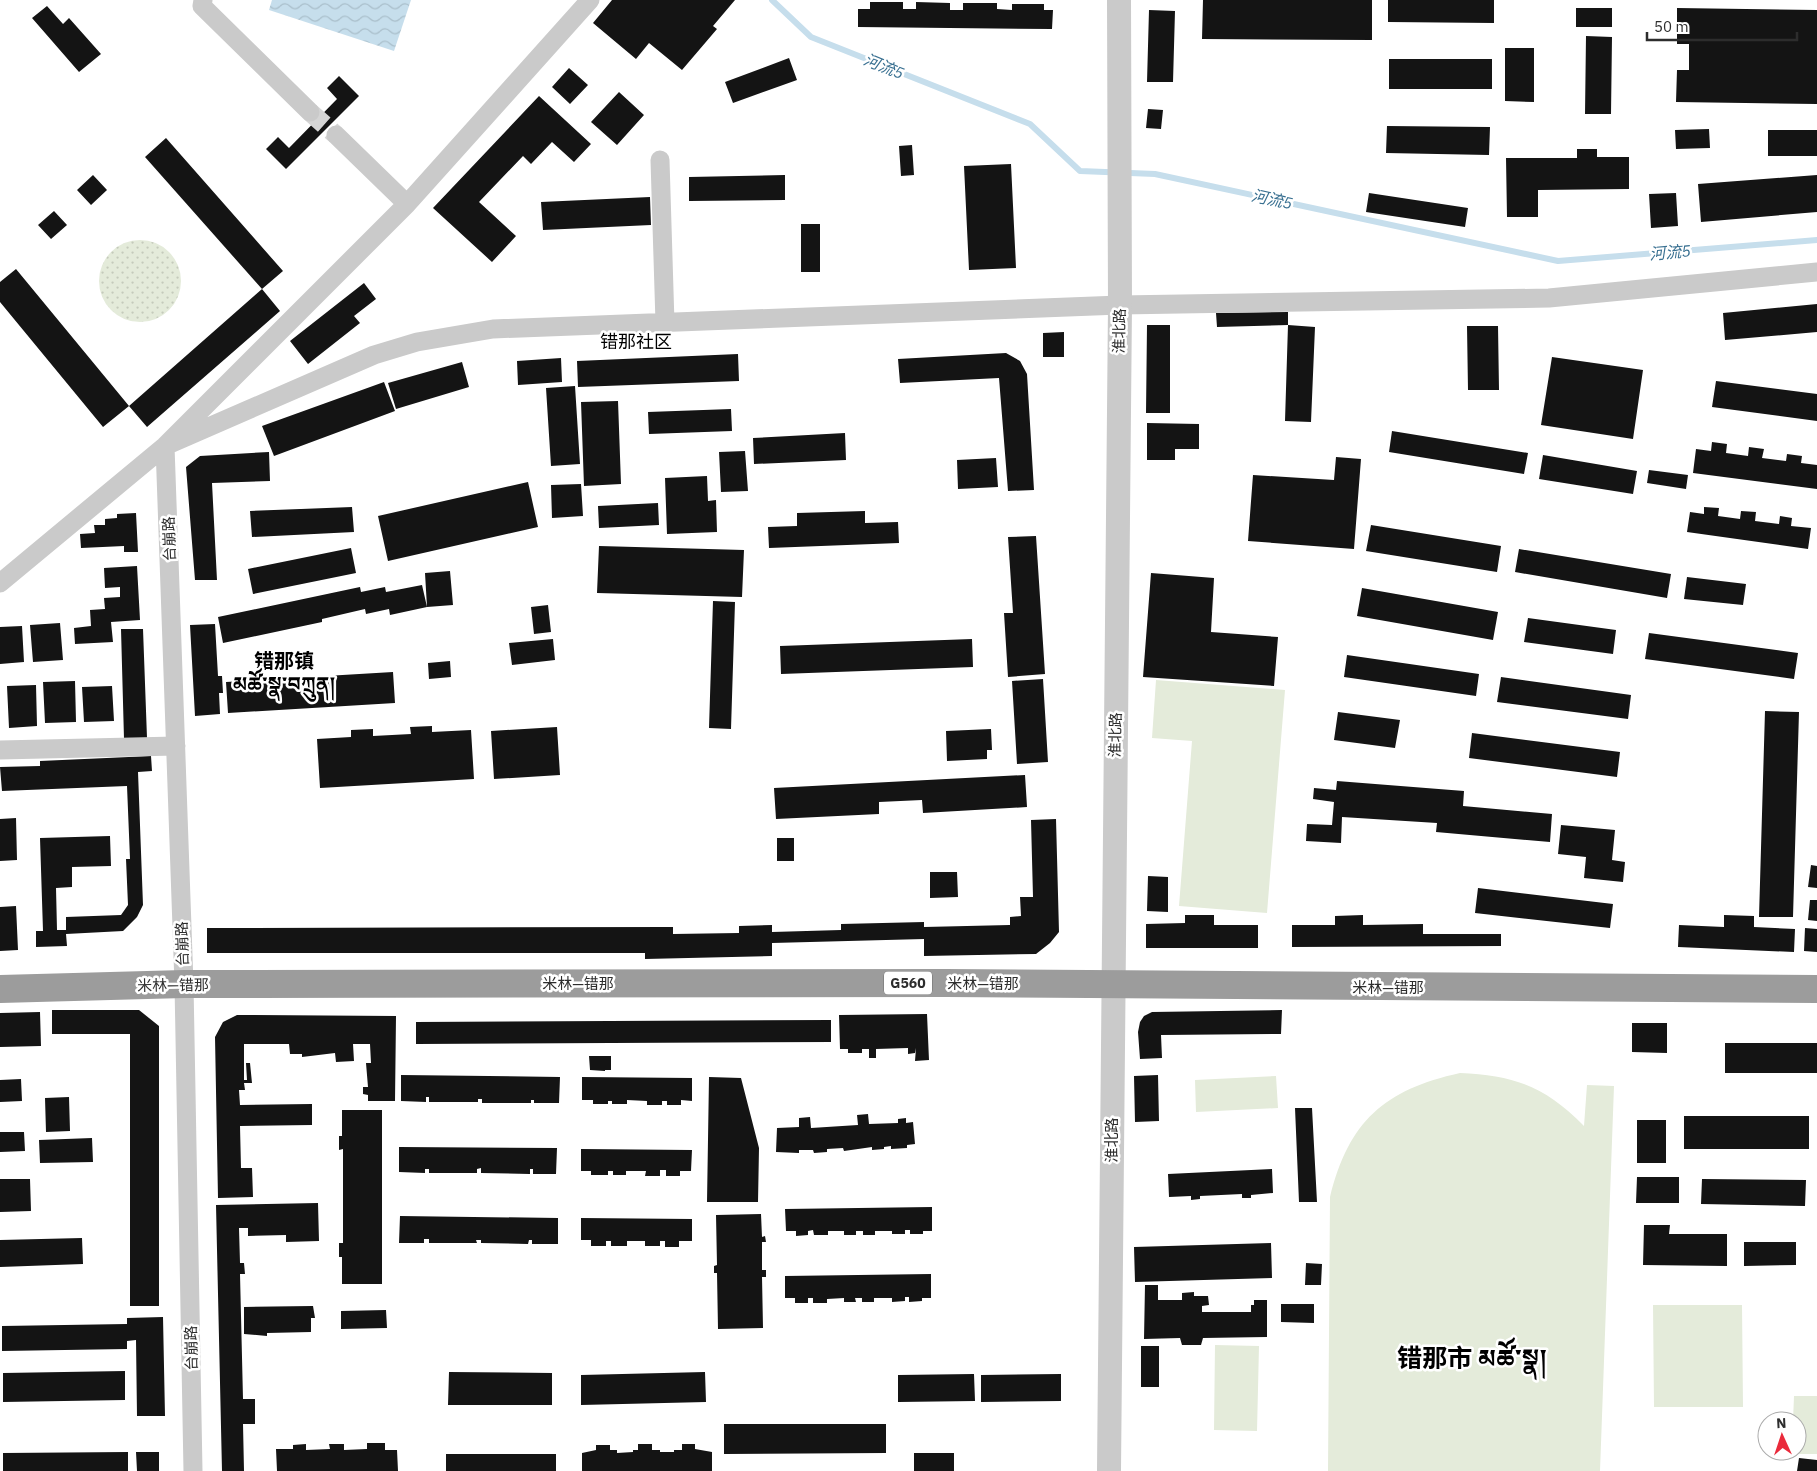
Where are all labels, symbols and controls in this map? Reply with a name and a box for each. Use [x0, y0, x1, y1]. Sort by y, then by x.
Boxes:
scale bar [1647, 10, 1797, 42]
text: 50 m [1654, 17, 1689, 36]
water label: 河流5 [861, 49, 907, 83]
water label: 河流5 [1250, 185, 1295, 213]
water label: 河流5 [1648, 240, 1692, 264]
street label: 淮北路 [1109, 308, 1129, 354]
district label: 错那社区 [600, 330, 672, 353]
street label: 台崩路 [159, 516, 179, 562]
district label: 错那镇 མཚོ་སྣ་བཀྲུན། [233, 647, 335, 702]
street label: 淮北路 [1105, 712, 1125, 758]
street label: 台崩路 [172, 921, 192, 967]
road number: G560 [884, 971, 932, 994]
street label: 米林—错那 [542, 974, 614, 993]
street label: 米林—错那 [947, 974, 1019, 993]
street label: 米林—错那 [137, 975, 209, 995]
street label: 米林—错那 [1352, 978, 1424, 997]
street label: 淮北路 [1102, 1117, 1121, 1163]
street label: 台崩路 [181, 1325, 201, 1371]
district label: 错那市 མཚོ་སྣ། [1397, 1337, 1547, 1381]
north arrow [1757, 1411, 1807, 1461]
text: N [1776, 1414, 1787, 1432]

